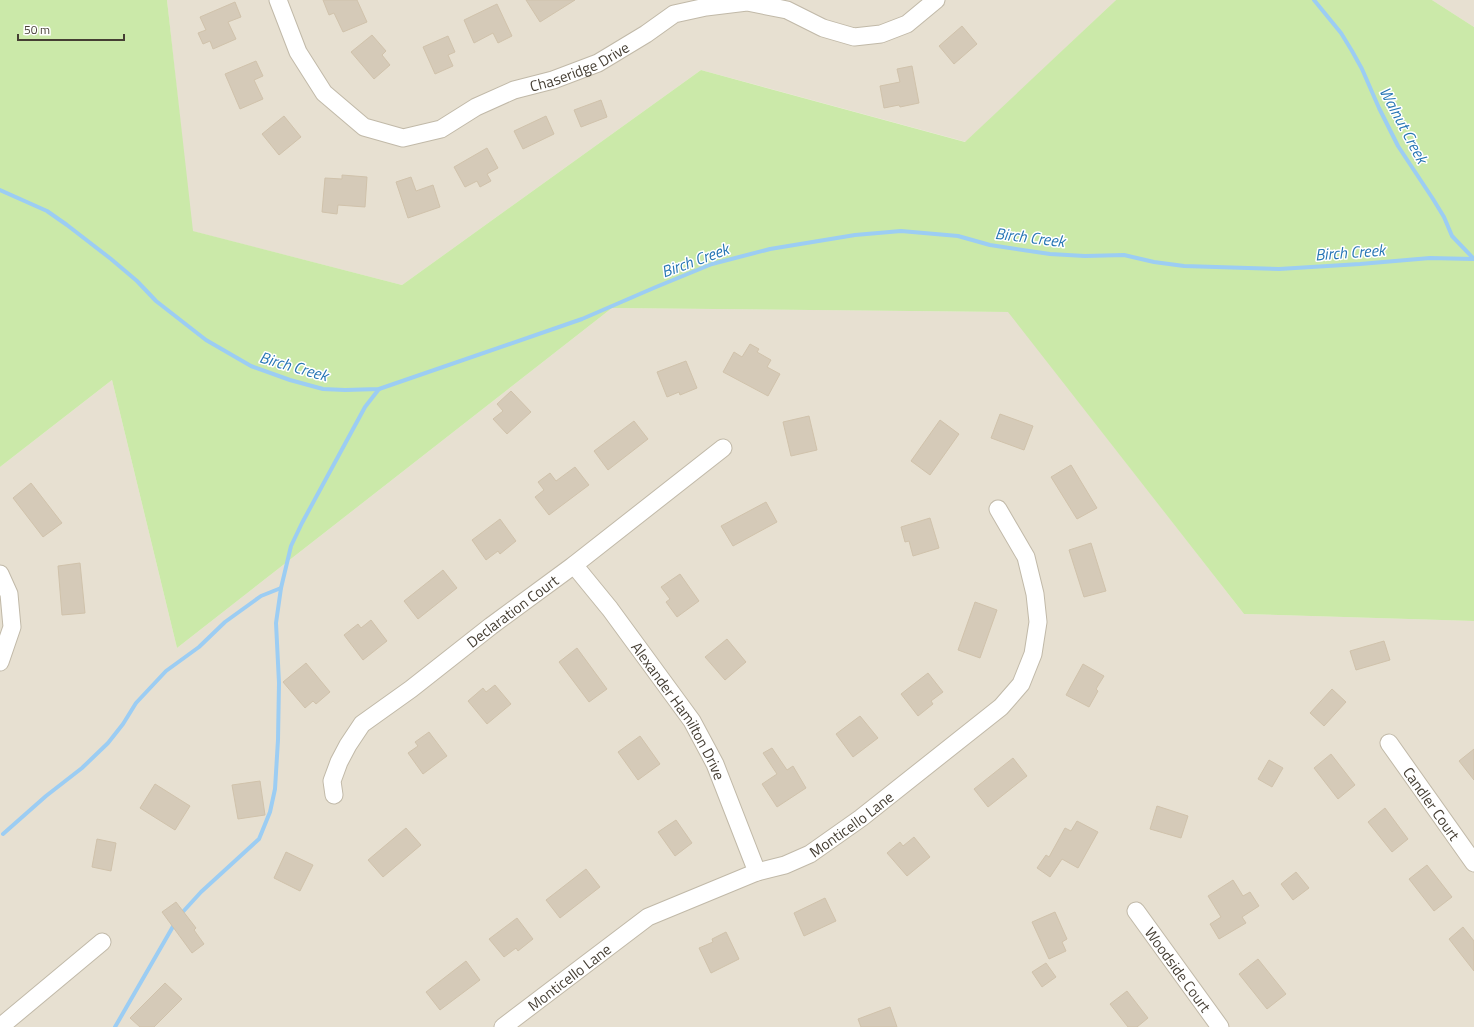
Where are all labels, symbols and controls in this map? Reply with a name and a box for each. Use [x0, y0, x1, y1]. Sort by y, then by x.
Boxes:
scale bar [18, 16, 124, 42]
text: 50 m [24, 20, 50, 39]
street label: Chaseridge Drive [527, 35, 633, 97]
water label: Walnut Creek [1374, 82, 1435, 169]
water label: Birch Creek [994, 221, 1068, 253]
water label: Birch Creek [658, 236, 734, 283]
water label: Birch Creek [1314, 237, 1388, 266]
water label: Birch Creek [257, 345, 333, 388]
street label: Declaration Court [461, 568, 564, 653]
street label: Alexander Hamilton Drive [626, 637, 731, 783]
street label: Candler Court [1398, 762, 1466, 846]
street label: Monticello Lane [804, 785, 898, 863]
street label: Woodside Court [1140, 922, 1217, 1017]
street label: Monticello Lane [523, 938, 616, 1016]

